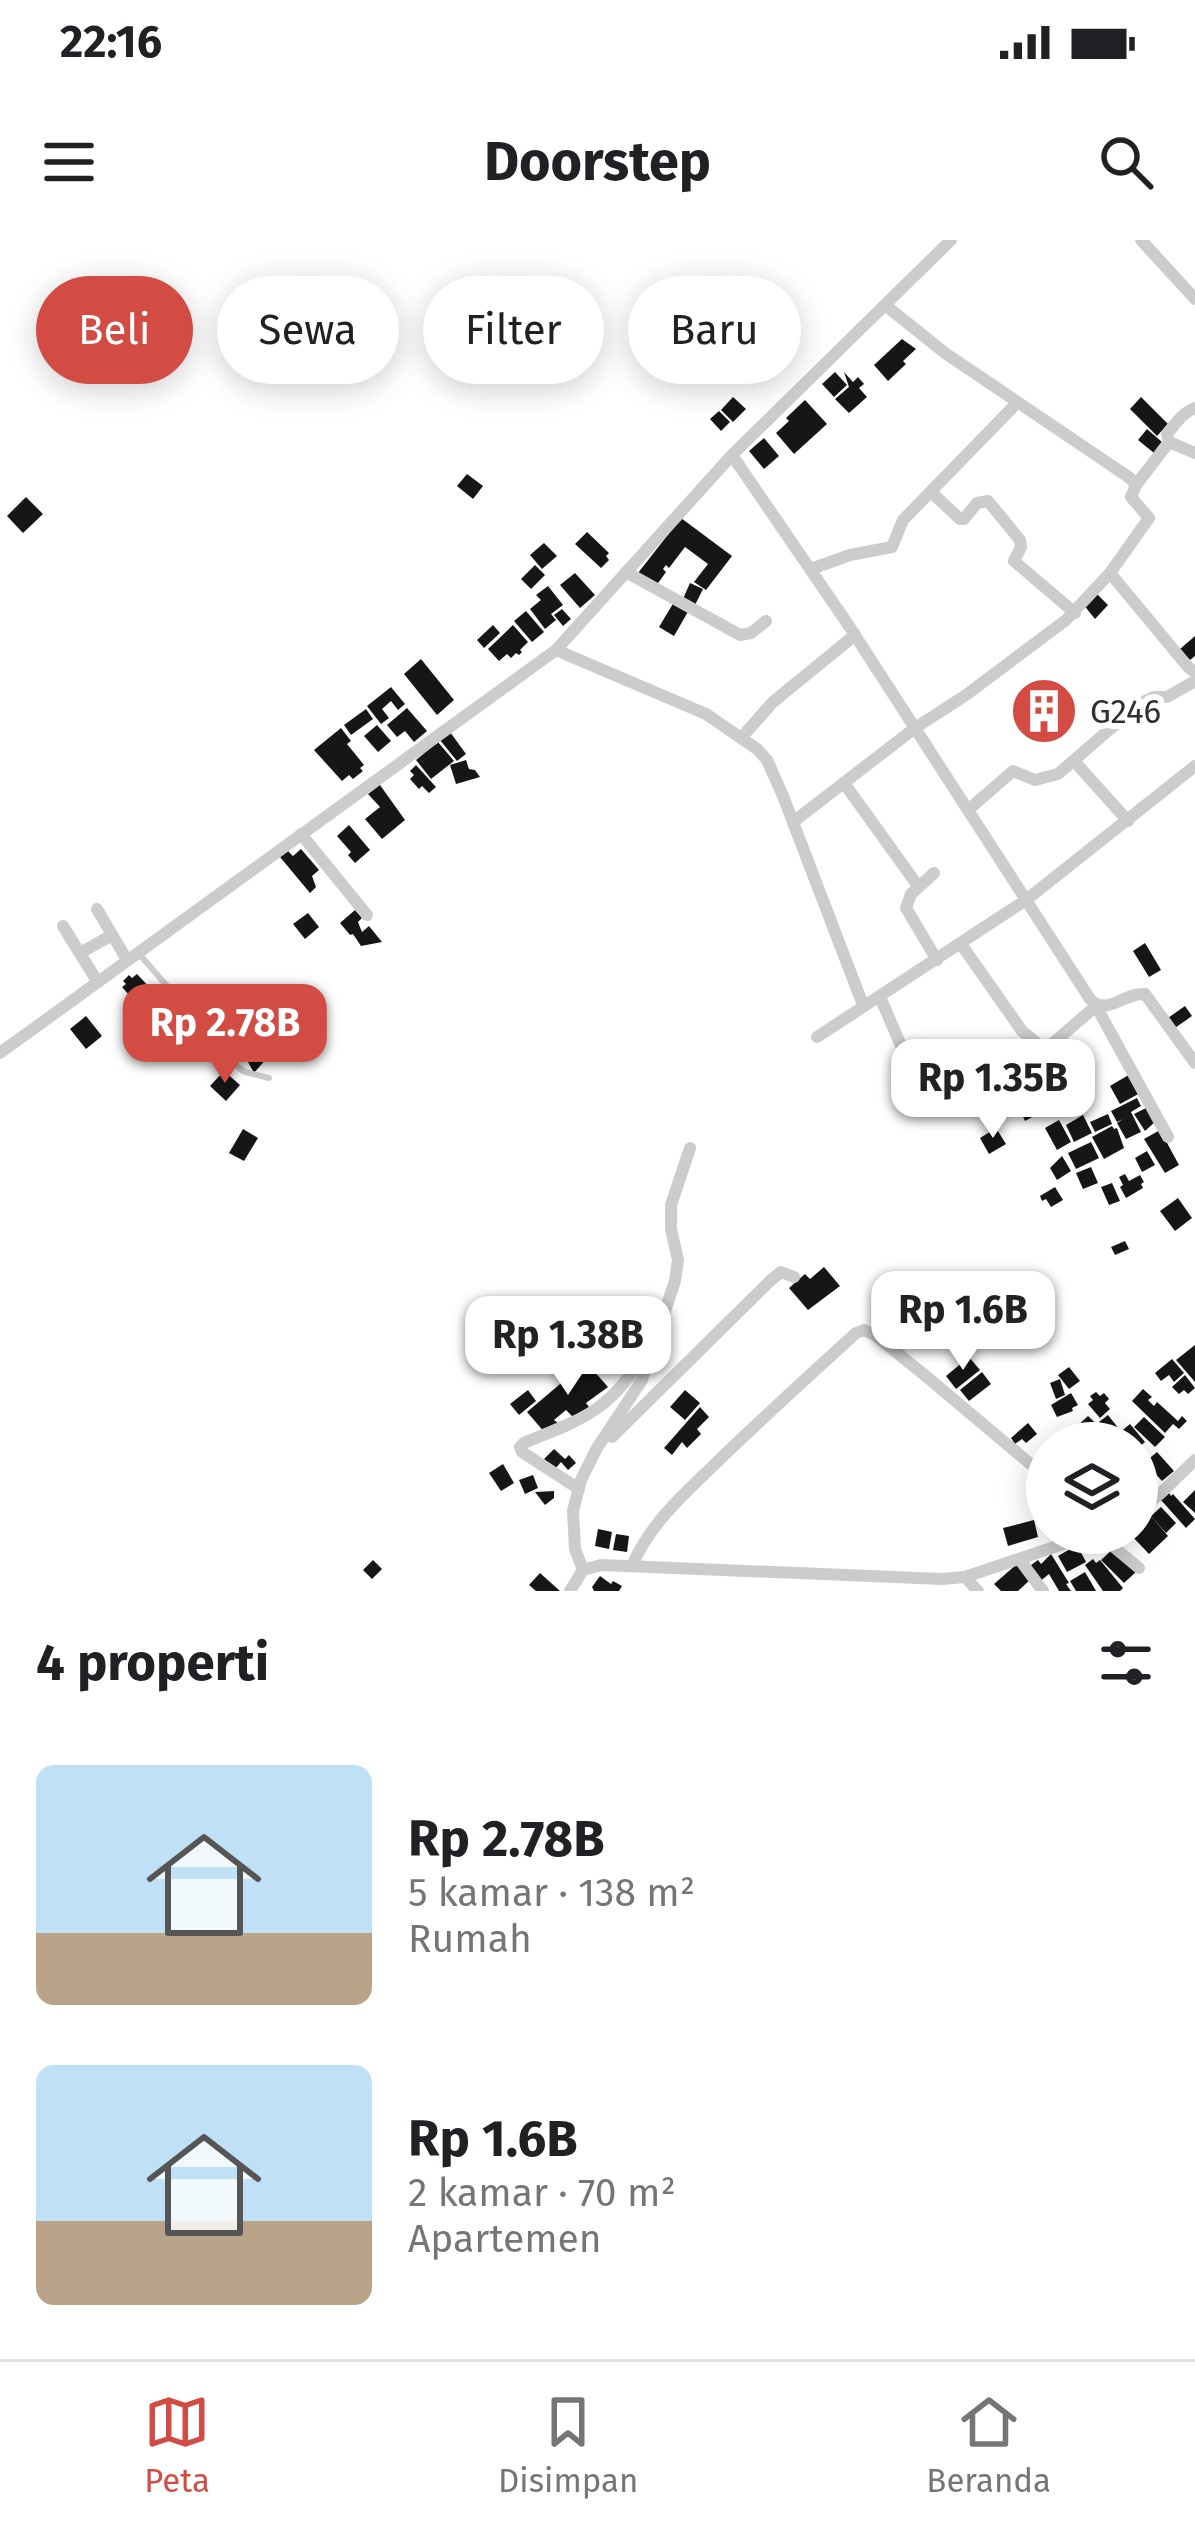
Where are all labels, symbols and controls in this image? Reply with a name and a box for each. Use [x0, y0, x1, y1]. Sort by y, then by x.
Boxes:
text: 22:16 [60, 15, 162, 69]
icon: menu [36, 129, 102, 195]
icon: search [1093, 129, 1159, 195]
text: Doorstep [484, 130, 711, 194]
chip: Beli [36, 276, 193, 384]
chip: Sewa [217, 276, 399, 384]
chip: Filter [423, 276, 604, 384]
chip: Baru [628, 276, 801, 384]
building icon: G246 [1009, 676, 1079, 746]
place label: G246 [1090, 692, 1161, 732]
pin: Rp 2.78B [101, 984, 349, 1086]
text: Rp 2.78B [150, 1000, 300, 1046]
pin: Rp 1.35B [869, 1039, 1117, 1141]
text: Rp 1.35B [918, 1055, 1068, 1101]
pin: Rp 1.6B [852, 1271, 1074, 1373]
text: Rp 1.6B [898, 1287, 1028, 1333]
pin: Rp 1.38B [444, 1296, 692, 1398]
text: Rp 1.38B [492, 1312, 644, 1358]
map controls [1026, 1422, 1158, 1554]
button: layers [1026, 1422, 1158, 1554]
icon: filters [1093, 1630, 1159, 1696]
text: 4 properti [36, 1632, 269, 1694]
text: Rp 2.78B [408, 1808, 605, 1870]
icon: home [132, 1813, 276, 1957]
text: 5 kamar · 138 m² [408, 1870, 695, 1916]
text: Rumah [408, 1916, 532, 1962]
text: Rp 1.6B [408, 2108, 578, 2170]
icon: home [132, 2113, 276, 2257]
text: 2 kamar · 70 m² [408, 2170, 676, 2216]
text: Apartemen [408, 2216, 602, 2262]
tab: Peta [144, 2389, 210, 2501]
tab: Disimpan [498, 2389, 638, 2501]
tab: Beranda [926, 2389, 1051, 2501]

